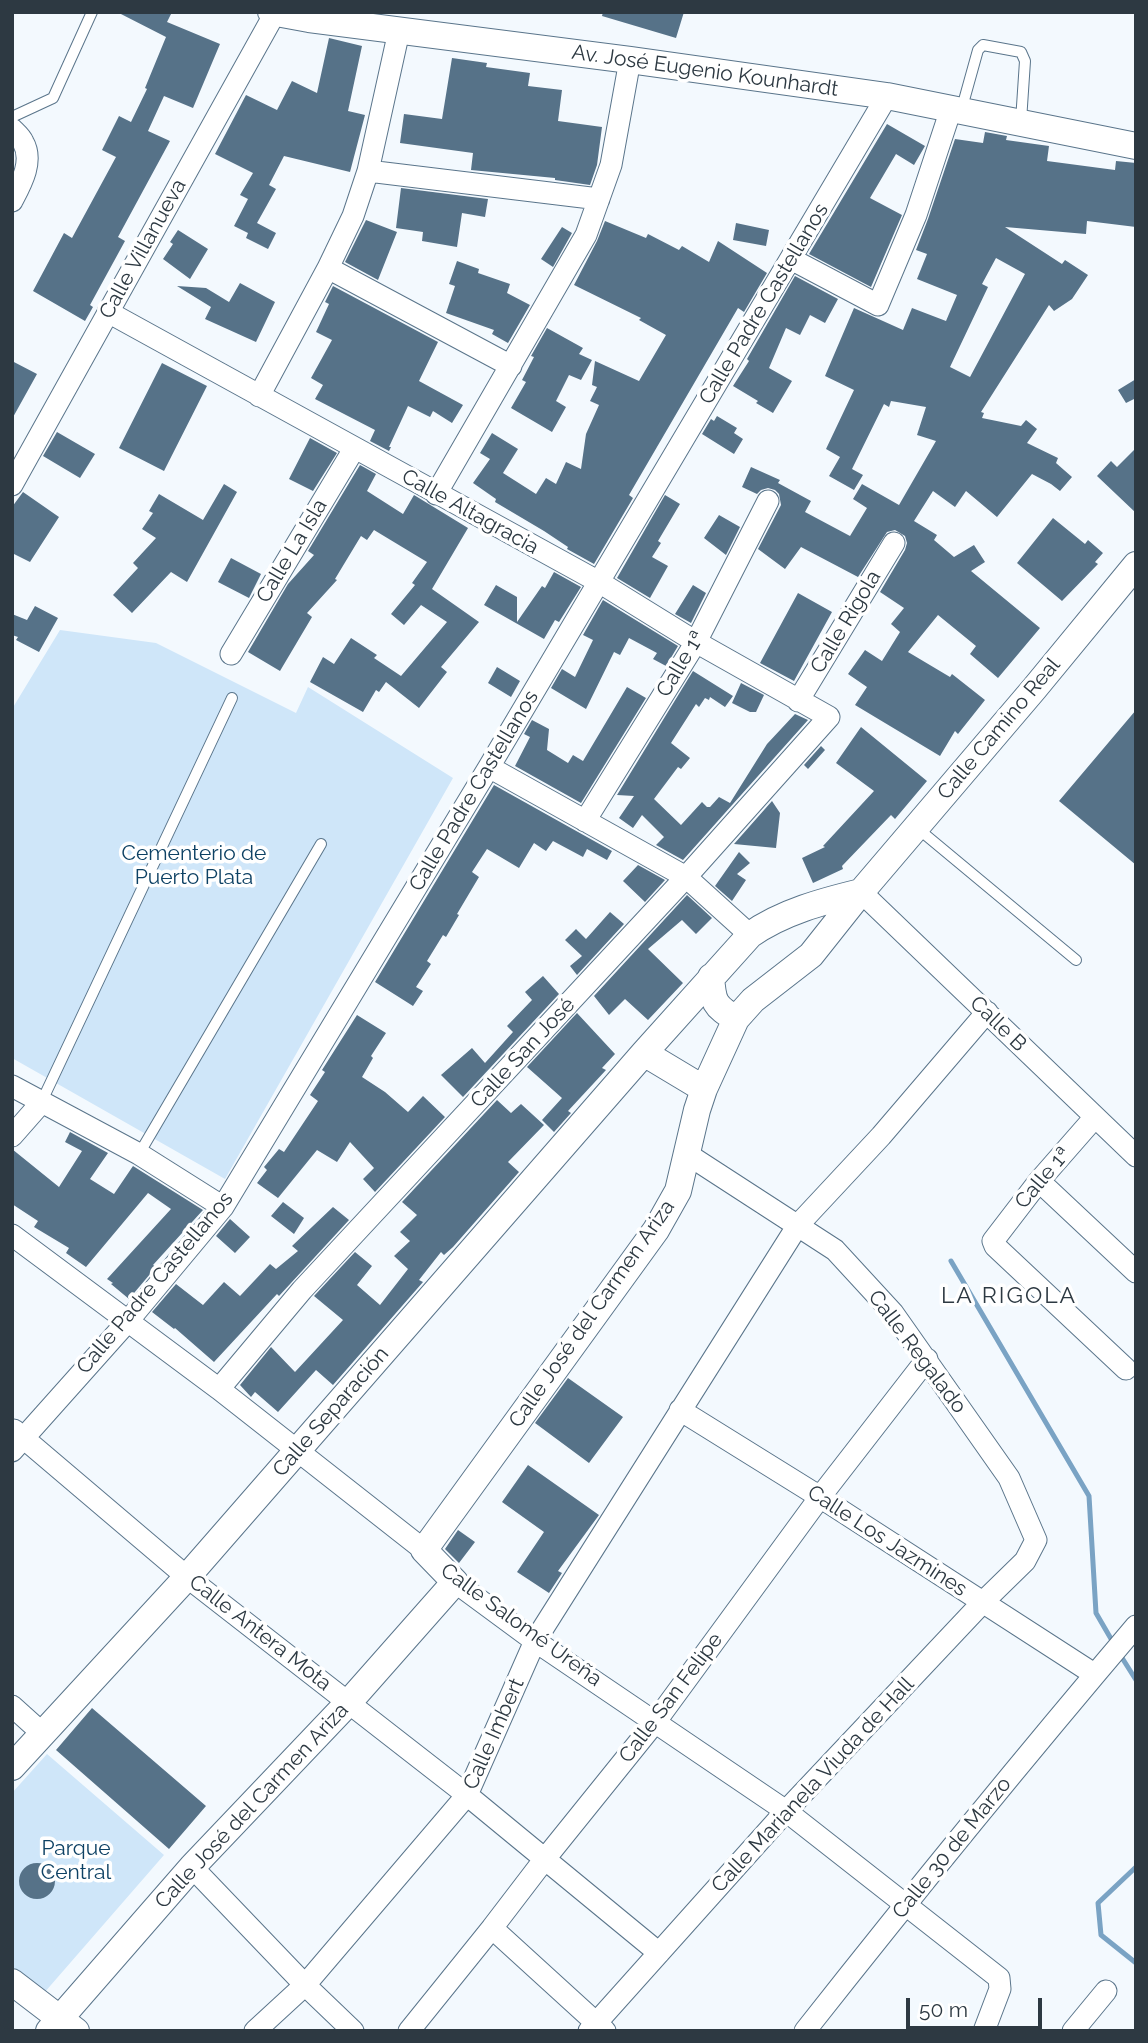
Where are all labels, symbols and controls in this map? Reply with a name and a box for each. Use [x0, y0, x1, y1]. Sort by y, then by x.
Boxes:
street label: Av. José Eugenio Kounhardt [570, 40, 840, 102]
street label: Calle Villanueva [94, 175, 192, 323]
street label: Calle Padre Castellanos [694, 199, 834, 409]
street label: Calle Altagracia [397, 464, 543, 560]
street label: Calle La Isla [251, 495, 333, 607]
street label: Calle Rigola [805, 566, 887, 678]
street label: Calle 1ª [651, 626, 711, 702]
street label: Calle Camino Real [932, 653, 1066, 805]
street label: Calle Padre Castellanos [404, 686, 544, 896]
park label: Cementerio de Puerto Plata [122, 841, 266, 891]
street label: Calle B [964, 991, 1032, 1057]
street label: Calle San José [465, 993, 581, 1113]
street label: Calle 1ª [1010, 1142, 1076, 1214]
street label: Calle Padre Castellanos [71, 1187, 239, 1379]
street label: Calle José del Carmen Ariza [504, 1195, 680, 1433]
district label: LA RIGOLA [942, 1282, 1076, 1310]
street label: Calle Regalado [862, 1285, 972, 1419]
street label: Calle Separación [268, 1342, 394, 1482]
street label: Calle Los Jazmines [802, 1480, 972, 1602]
street label: Calle Salomé Ureña [435, 1558, 607, 1692]
street label: Calle Antera Mota [184, 1570, 336, 1696]
street label: Calle San Felipe [614, 1628, 728, 1768]
street label: Calle Marianela Viuda de Hall [706, 1672, 920, 1898]
street label: Calle Imbert [458, 1674, 530, 1794]
street label: Calle José del Carmen Ariza [150, 1698, 354, 1914]
street label: Calle 30 de Marzo [887, 1772, 1017, 1924]
park label: Parque Central [41, 1836, 111, 1886]
scale bar [910, 1983, 1046, 2027]
text: 50 m [919, 1997, 968, 2022]

